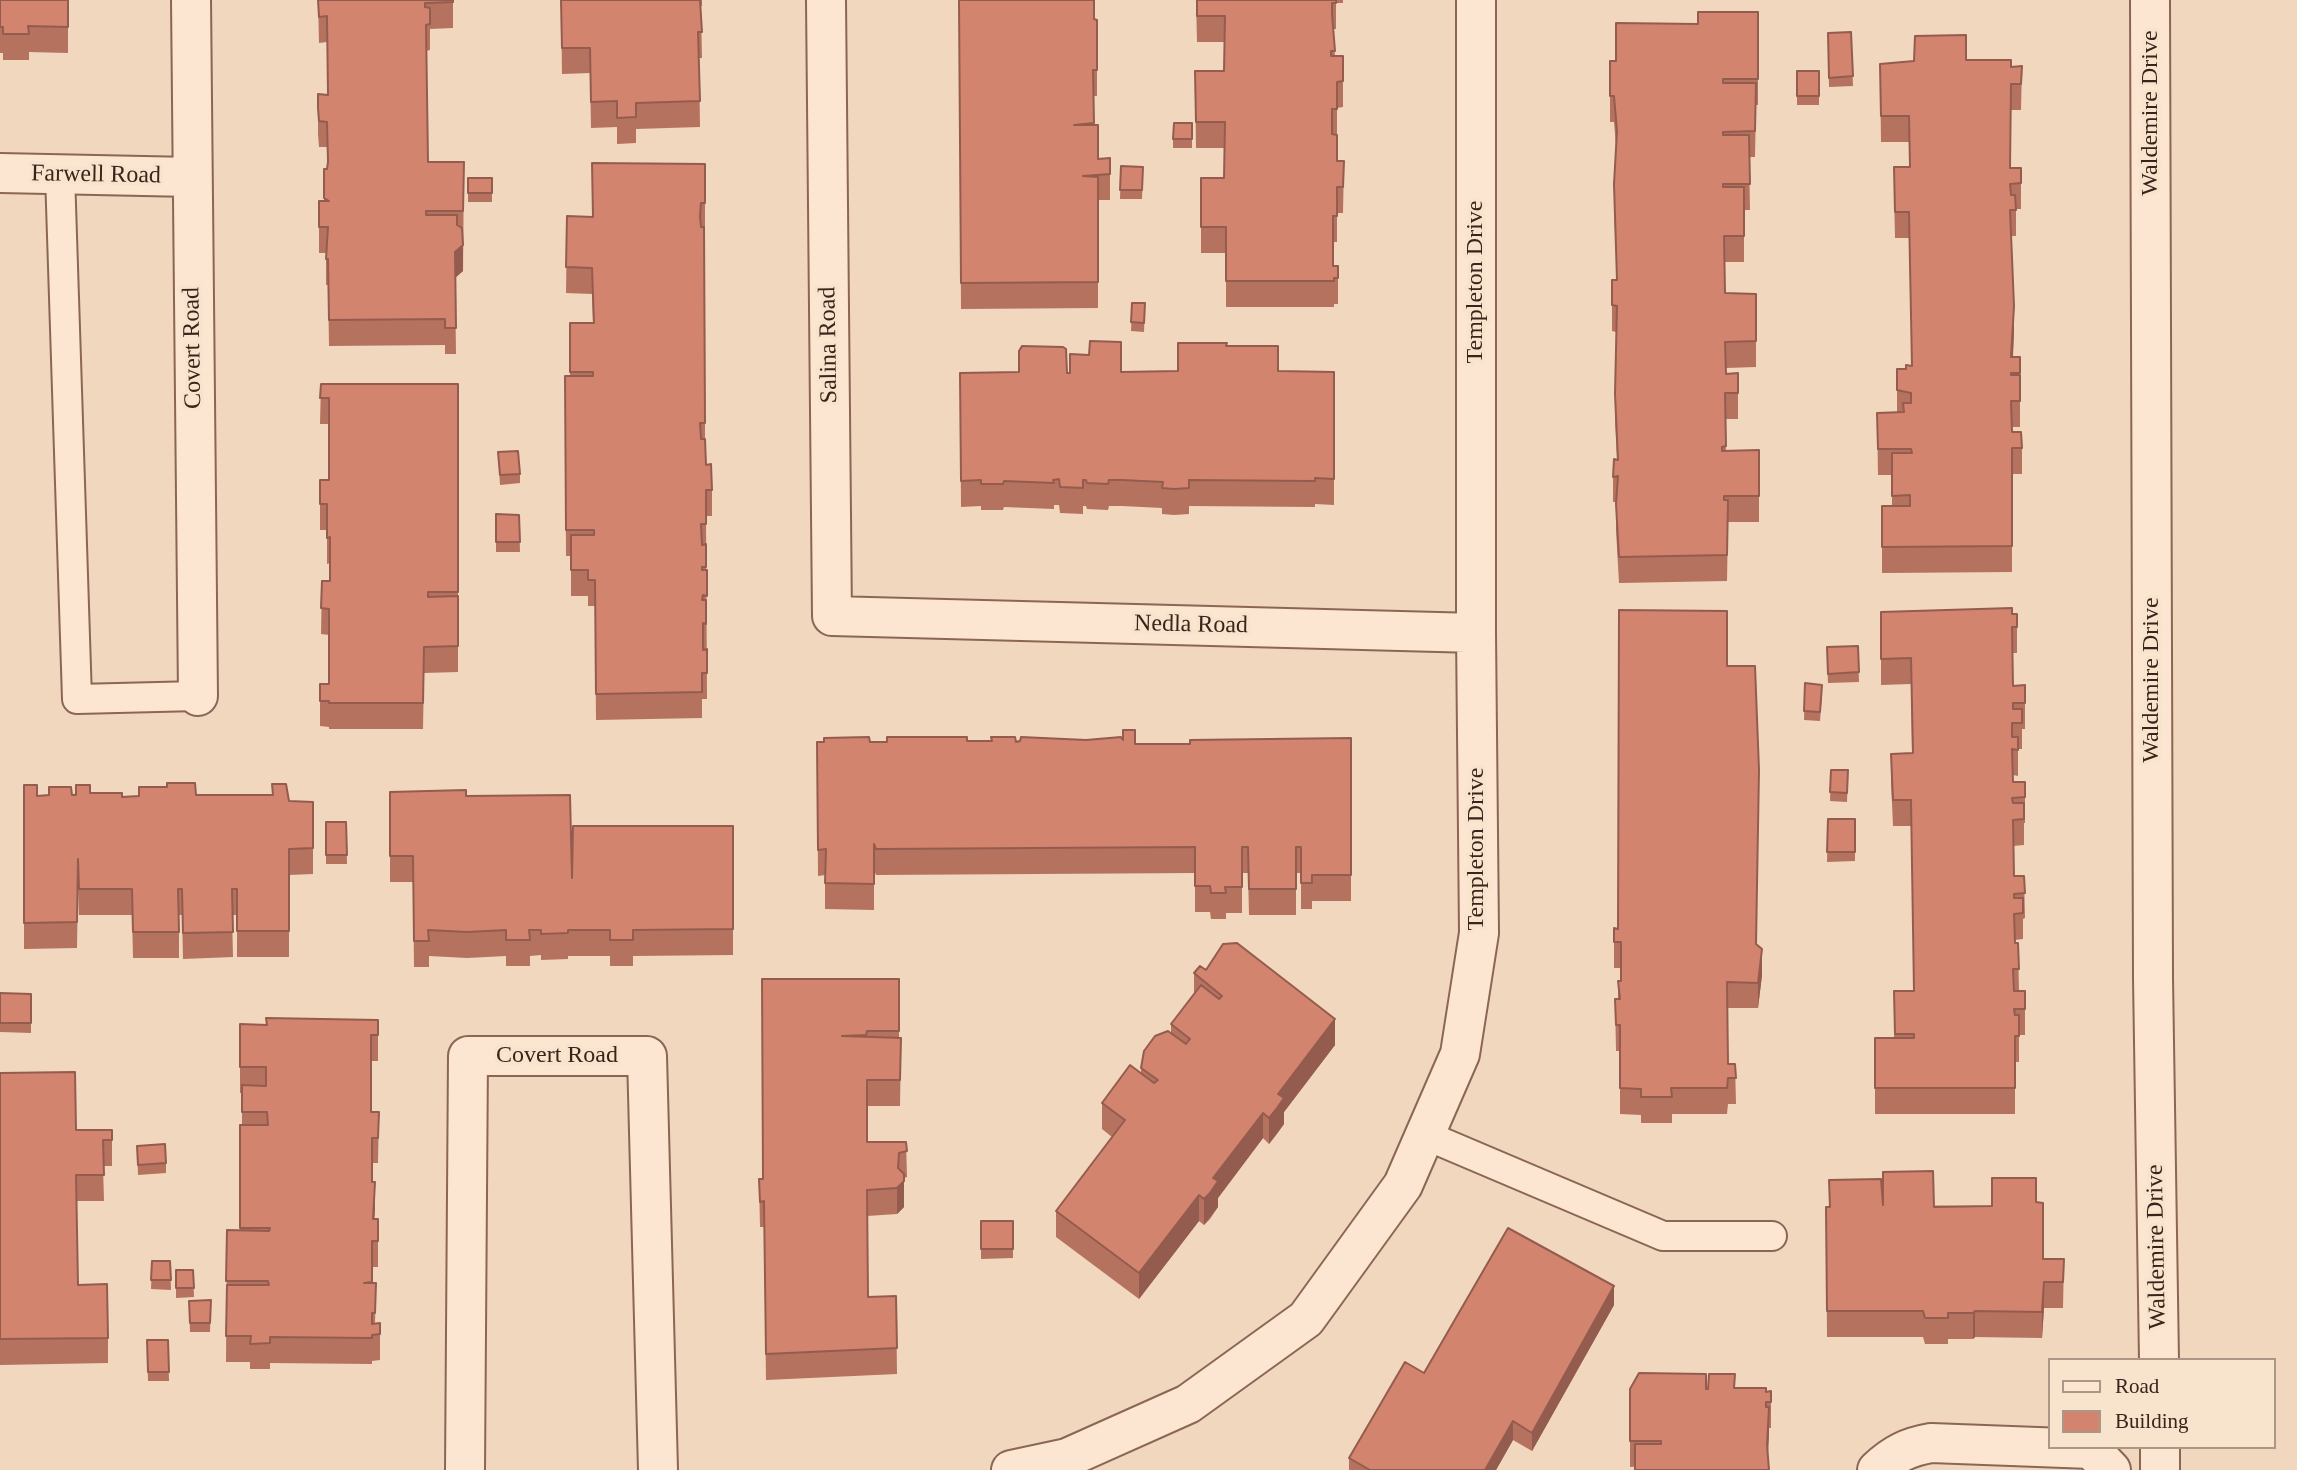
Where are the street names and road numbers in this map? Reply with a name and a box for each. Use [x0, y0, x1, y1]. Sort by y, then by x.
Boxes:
street label: Waldemire Drive [2137, 30, 2165, 196]
street label: Farwell Road [31, 159, 161, 191]
street label: Templeton Drive [1462, 201, 1490, 363]
street label: Salina Road [814, 286, 844, 404]
street label: Covert Road [178, 287, 208, 409]
street label: Waldemire Drive [2138, 597, 2166, 763]
street label: Nedla Road [1134, 610, 1248, 640]
street label: Templeton Drive [1463, 768, 1491, 930]
street label: Covert Road [496, 1042, 618, 1070]
street label: Waldemire Drive [2141, 1164, 2173, 1330]

